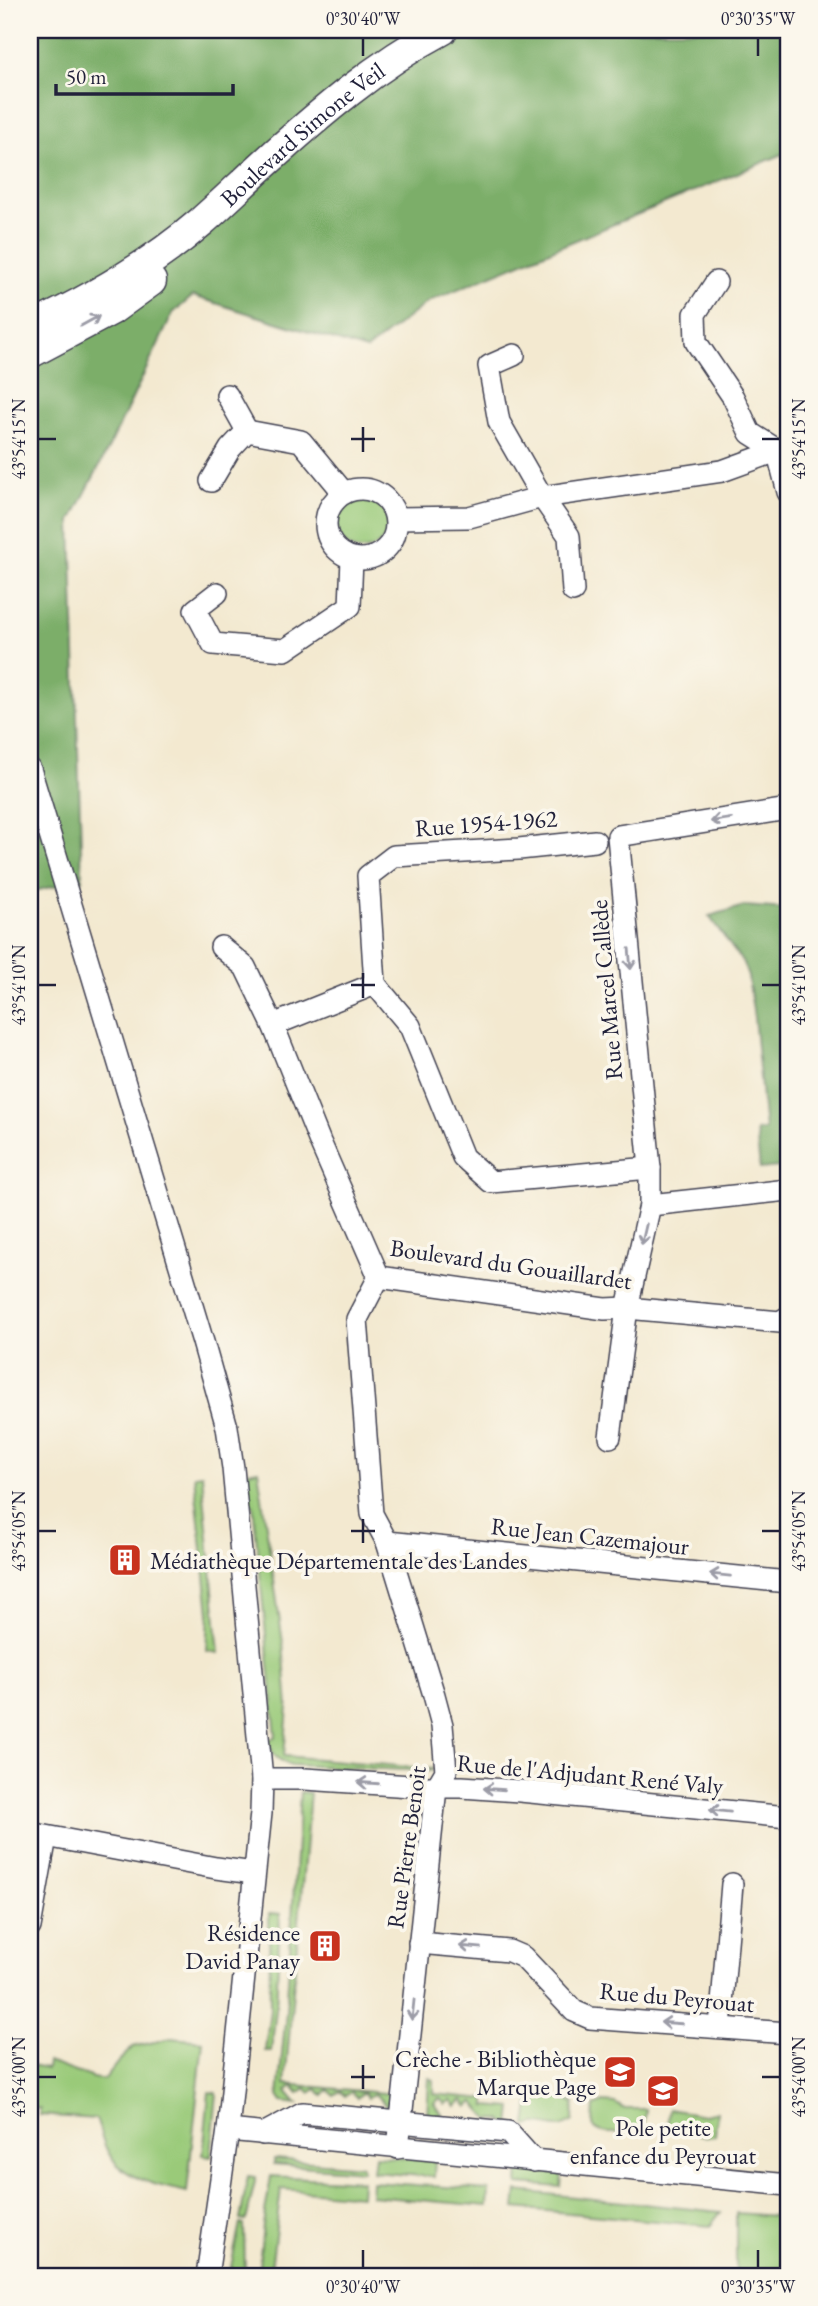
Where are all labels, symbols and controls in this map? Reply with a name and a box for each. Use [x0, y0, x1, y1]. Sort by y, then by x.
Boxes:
text: 0°30'40"W [326, 7, 401, 30]
text: 0°30'35"W [721, 7, 796, 30]
scale bar [56, 52, 233, 96]
street label: Boulevard Simone Veil [213, 54, 391, 213]
text: 50 m [66, 63, 107, 90]
one-way arrow [79, 314, 100, 327]
text: 43°54'15"N [7, 398, 30, 479]
text: 43°54'15"N [787, 398, 810, 479]
street label: Rue 1954-1962 [414, 803, 559, 843]
one-way arrow [710, 814, 733, 827]
street label: Rue Marcel Callède [583, 899, 629, 1081]
text: 43°54'10"N [7, 944, 30, 1025]
text: 43°54'10"N [787, 944, 810, 1025]
one-way arrow [624, 947, 637, 970]
one-way arrow [637, 1222, 650, 1245]
street label: Boulevard du Gouaillardet [388, 1232, 634, 1296]
text: 43°54'05"N [7, 1490, 30, 1571]
text: 43°54'05"N [787, 1490, 810, 1571]
street label: Rue Jean Cazemajour [489, 1510, 691, 1562]
building icon: Médiathèque Départementale des Landes [106, 1541, 144, 1579]
place label: Médiathèque Départementale des Landes [150, 1545, 527, 1576]
one-way arrow [710, 1568, 732, 1581]
street label: Rue de l'Adjudant René Valy [456, 1747, 725, 1801]
street label: Rue Pierre Benoit [379, 1763, 433, 1930]
one-way arrow [357, 1776, 379, 1789]
one-way arrow [483, 1782, 506, 1795]
one-way arrow [709, 1804, 732, 1817]
place label: Résidence David Panay [185, 1917, 300, 1976]
building icon: Résidence David Panay [306, 1927, 344, 1965]
one-way arrow [459, 1940, 482, 1953]
street label: Rue du Peyrouat [598, 1975, 756, 2019]
one-way arrow [406, 1999, 419, 2021]
one-way arrow [660, 2016, 683, 2029]
text: 43°54'00"N [7, 2036, 30, 2117]
text: 43°54'00"N [787, 2036, 810, 2117]
place label: Crèche - Bibliothèque Marque Page [395, 2043, 596, 2102]
school or university icon: Crèche - Bibliothèque Marque Page [601, 2053, 639, 2091]
school or university icon: Pole petite enfance du Peyrouat [644, 2072, 682, 2110]
place label: Pole petite enfance du Peyrouat [570, 2112, 756, 2171]
text: 0°30'40"W [326, 2275, 401, 2298]
text: 0°30'35"W [721, 2275, 796, 2298]

